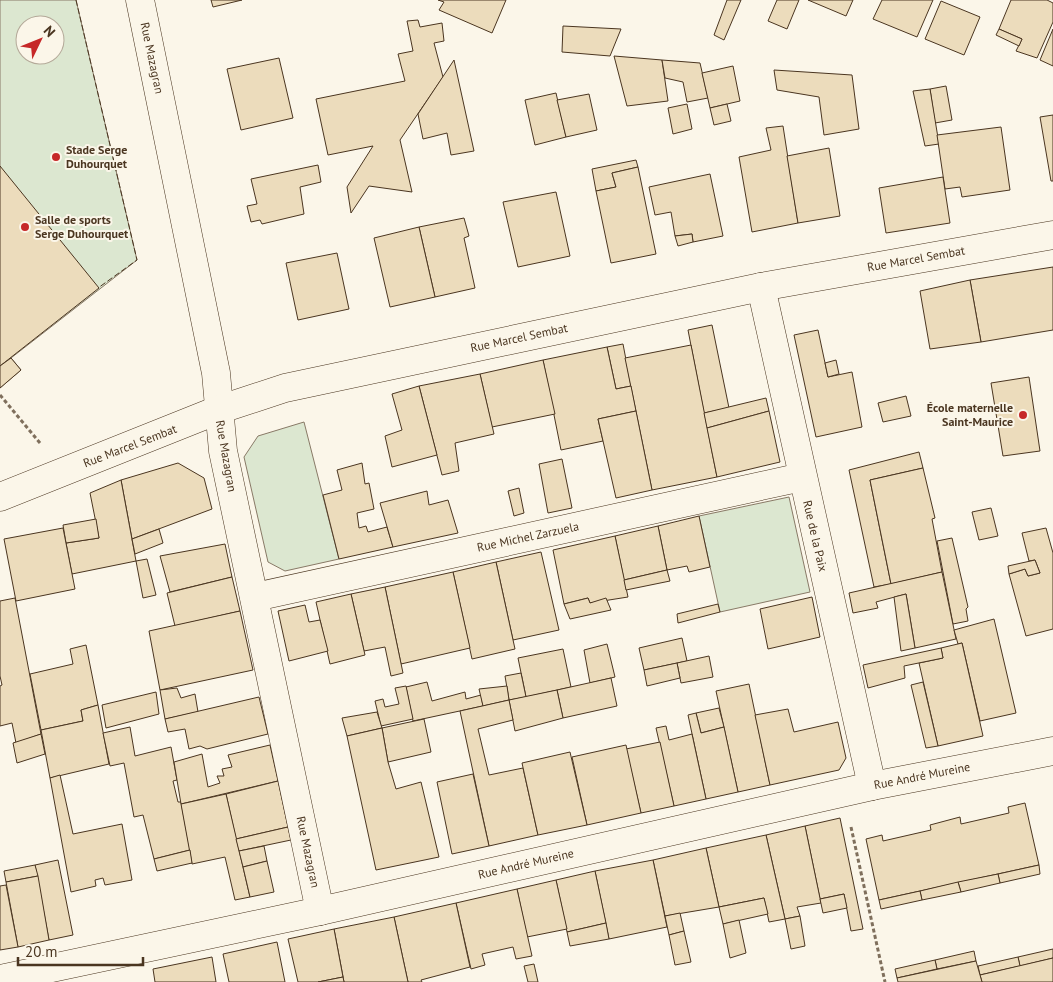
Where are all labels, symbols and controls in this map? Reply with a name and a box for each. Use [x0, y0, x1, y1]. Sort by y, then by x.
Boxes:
north arrow [15, 15, 65, 65]
street label: Rue Mazagran [138, 21, 167, 95]
text: N [40, 22, 59, 41]
place label: Stade Serge Duhourquet [66, 142, 128, 171]
marker: Stade Serge Duhourquet [50, 151, 62, 163]
place label: Salle de sports Serge Duhourquet [35, 212, 129, 241]
marker: Salle de sports Serge Duhourquet [19, 221, 31, 233]
street label: Rue Marcel Sembat [866, 243, 966, 274]
street label: Rue Marcel Sembat [469, 320, 569, 355]
place label: École maternelle Saint-Maurice [927, 400, 1013, 429]
marker: École maternelle Saint-Maurice [1017, 409, 1029, 421]
street label: Rue Mazagran [213, 419, 240, 493]
street label: Rue Marcel Sembat [81, 421, 179, 470]
street label: Rue de la Paix [800, 499, 831, 573]
street label: Rue Michel Zarzuela [476, 518, 580, 555]
street label: Rue André Mureine [872, 759, 971, 792]
street label: Rue Mazagran [294, 815, 323, 889]
street label: Rue André Mureine [477, 845, 575, 882]
scale bar [18, 934, 142, 966]
text: 20 m [25, 942, 58, 961]

